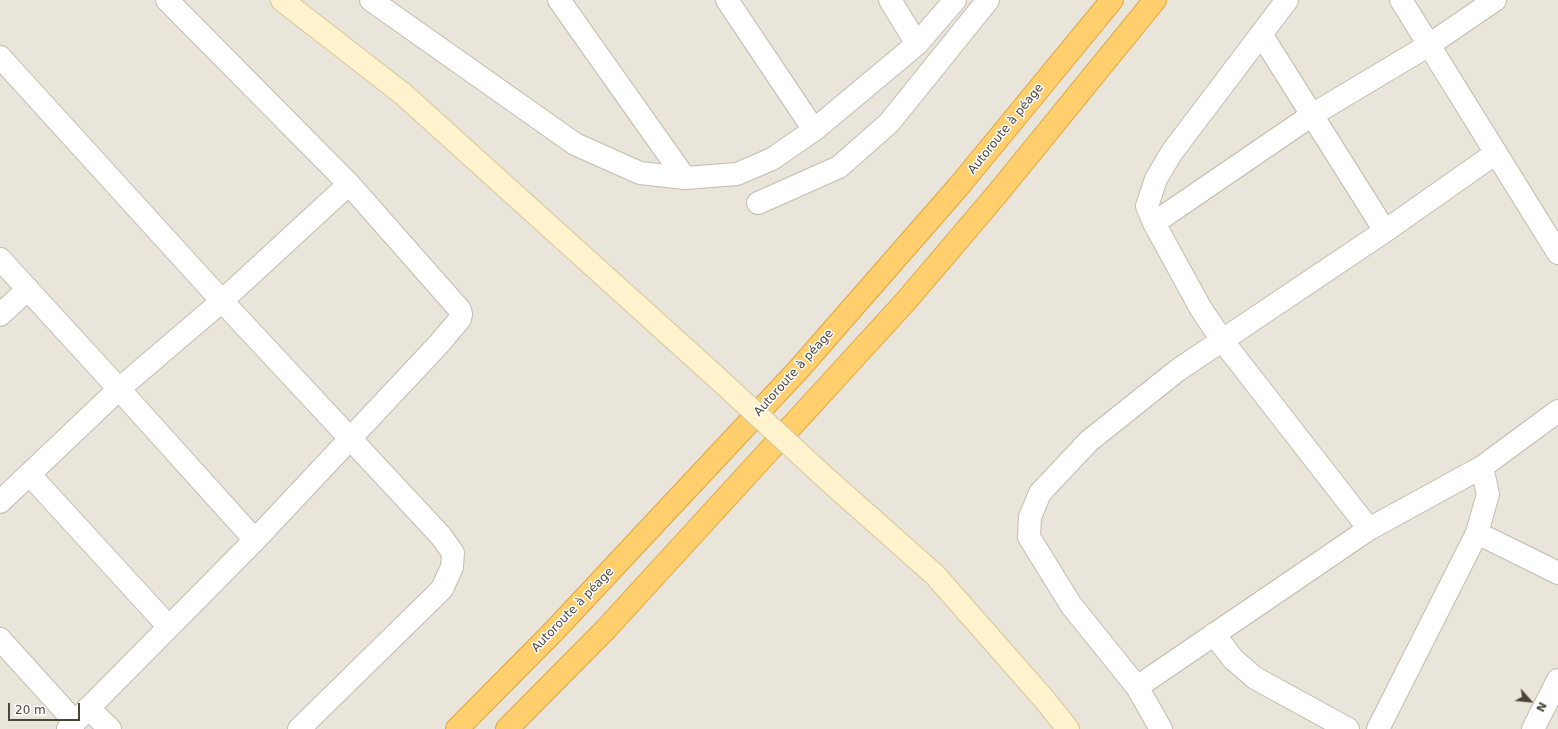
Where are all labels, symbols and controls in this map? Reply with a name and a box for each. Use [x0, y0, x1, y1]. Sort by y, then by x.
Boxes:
street label: Autoroute à péage [965, 81, 1047, 177]
street label: Autoroute à péage [751, 327, 837, 419]
street label: Autoroute à péage [529, 565, 617, 655]
north arrow [1510, 681, 1550, 721]
scale bar [10, 695, 82, 721]
text: N [1533, 700, 1549, 714]
text: 20 m [15, 703, 46, 717]

